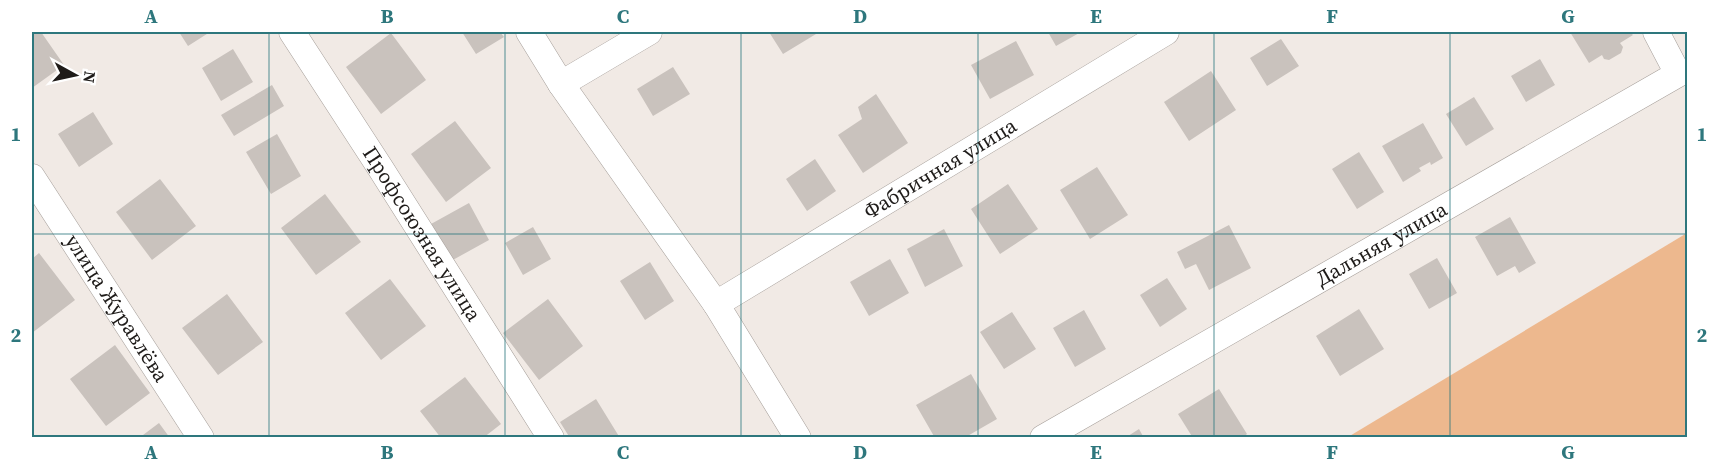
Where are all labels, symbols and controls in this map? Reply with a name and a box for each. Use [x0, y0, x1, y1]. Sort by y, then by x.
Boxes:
text: A [144, 2, 158, 30]
text: B [380, 2, 394, 30]
text: C [617, 2, 629, 30]
text: D [853, 2, 867, 30]
text: E [1090, 2, 1102, 30]
text: F [1326, 2, 1338, 30]
text: G [1561, 2, 1575, 30]
north arrow [45, 45, 105, 105]
text: N [78, 70, 102, 85]
street label: Фабричная улица [858, 110, 1022, 225]
text: 1 [11, 120, 21, 148]
text: 1 [1697, 120, 1707, 148]
street label: Профсоюзная улица [356, 141, 489, 327]
street label: Дальняя улица [1310, 194, 1452, 293]
street label: улица Журавлёва [59, 228, 176, 388]
text: 2 [11, 321, 22, 349]
text: 2 [1697, 321, 1708, 349]
text: A [144, 438, 158, 466]
text: B [380, 438, 394, 466]
text: C [617, 438, 629, 466]
text: D [853, 438, 867, 466]
text: E [1090, 438, 1102, 466]
text: F [1326, 438, 1338, 466]
text: G [1561, 438, 1575, 466]

